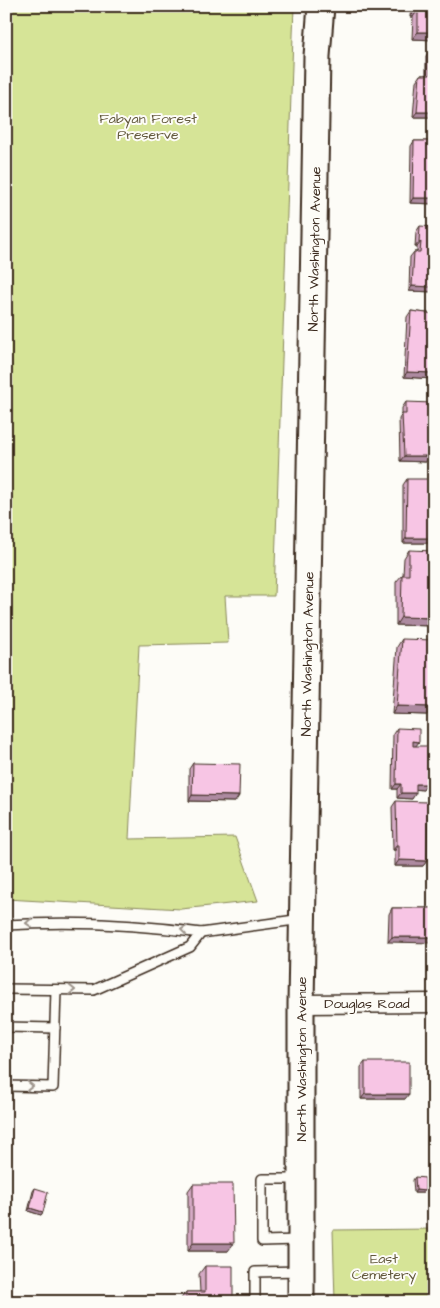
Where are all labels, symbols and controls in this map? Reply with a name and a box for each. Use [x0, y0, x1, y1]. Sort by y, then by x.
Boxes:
park label: Fabyan Forest Preserve [99, 109, 197, 145]
street label: North Washington Avenue [304, 166, 326, 332]
street label: North Washington Avenue [297, 571, 319, 737]
one-way arrow [25, 918, 33, 929]
one-way arrow [179, 925, 187, 936]
street label: North Washington Avenue [292, 976, 312, 1141]
one-way arrow [69, 985, 77, 995]
street label: Douglas Road [324, 994, 410, 1014]
one-way arrow [26, 1081, 34, 1092]
park label: East Cemetery [352, 1249, 417, 1285]

